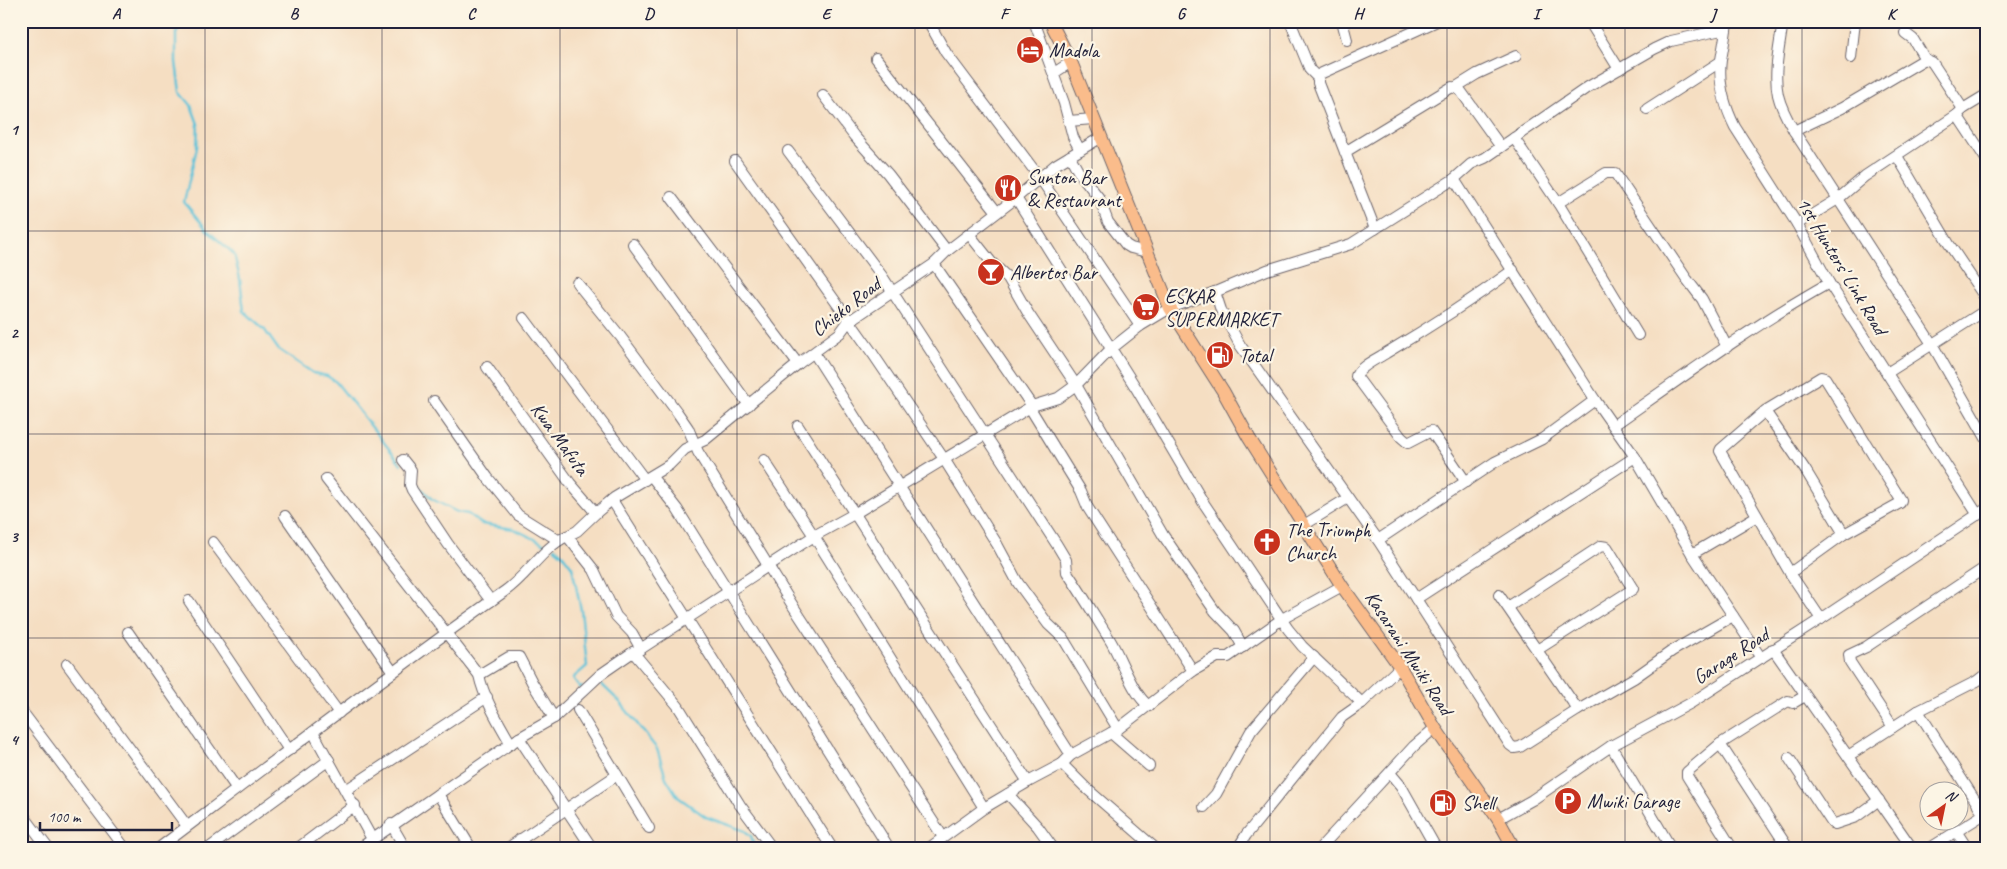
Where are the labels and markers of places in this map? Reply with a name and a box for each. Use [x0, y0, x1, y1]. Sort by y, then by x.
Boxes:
hotel icon: Madola [1015, 35, 1045, 65]
place label: Madola [1049, 38, 1100, 63]
place label: Sunton Bar & Restaurant [1027, 165, 1123, 213]
restaurant icon: Sunton Bar & Restaurant [993, 173, 1023, 203]
bar icon: Albertos Bar [976, 257, 1006, 287]
place label: Albertos Bar [1010, 260, 1099, 285]
place label: ESKAR SUPERMARKET [1165, 284, 1282, 332]
supermarket icon: ESKAR SUPERMARKET [1131, 292, 1161, 322]
fuel station icon: Total [1205, 340, 1235, 370]
place label: Total [1239, 343, 1275, 368]
place label: The Triumph Church [1286, 518, 1371, 566]
church icon: The Triumph Church [1252, 527, 1282, 557]
parking icon: Mwiki Garage [1553, 786, 1583, 816]
fuel station icon: Shell [1428, 788, 1458, 818]
place label: Mwiki Garage [1587, 789, 1681, 814]
place label: Shell [1462, 791, 1498, 816]

